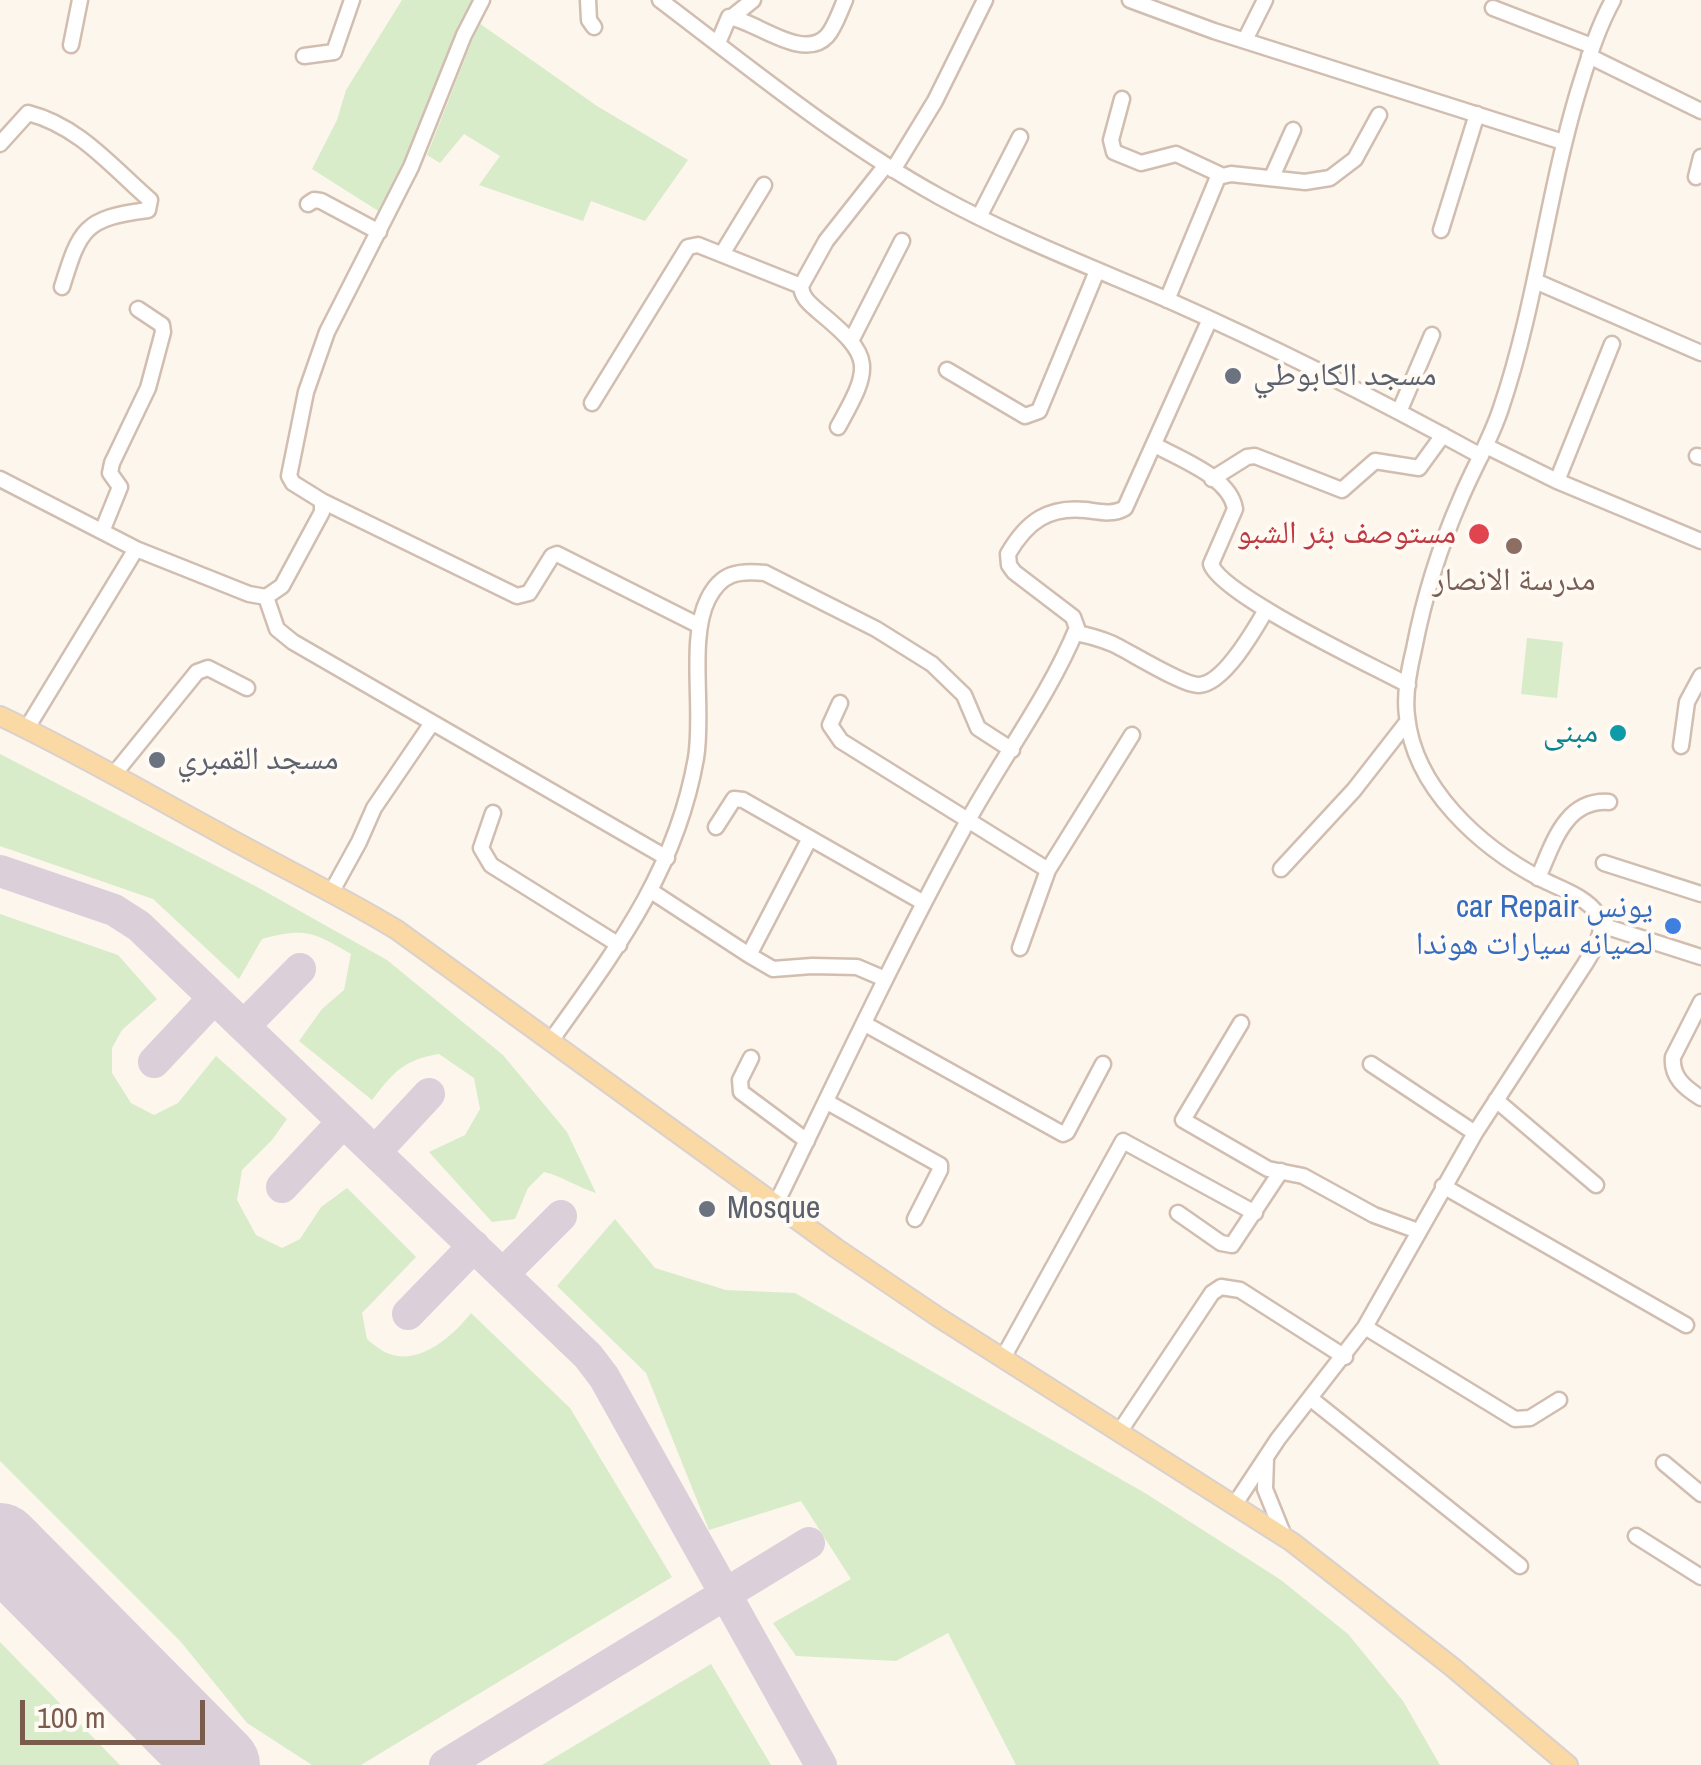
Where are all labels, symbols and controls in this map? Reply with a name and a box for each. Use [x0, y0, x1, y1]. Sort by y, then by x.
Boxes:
place label: مسجد الكابوطي [1253, 357, 1437, 395]
marker: مسجد الكابوطي [1222, 365, 1244, 387]
place label: مستوصف بئر الشبو [1237, 515, 1456, 553]
marker: مستوصف بئر الشبو [1466, 521, 1492, 547]
marker: مدرسة الانصار [1503, 535, 1525, 557]
place label: مدرسة الانصار [1432, 562, 1596, 600]
place label: مبنى [1543, 714, 1598, 752]
marker: مبنى [1607, 722, 1629, 744]
place label: مسجد القمبري [177, 741, 339, 779]
marker: مسجد القمبري [146, 749, 168, 771]
place label: car Repair يونس لصيانه سيارات هوندا [1416, 889, 1653, 964]
marker: car Repair يونس لصيانه سيارات هوندا [1662, 915, 1684, 937]
place label: Mosque [727, 1190, 820, 1228]
marker: Mosque [696, 1198, 718, 1220]
scale bar [25, 1680, 210, 1742]
text: 100 m [37, 1697, 105, 1737]

